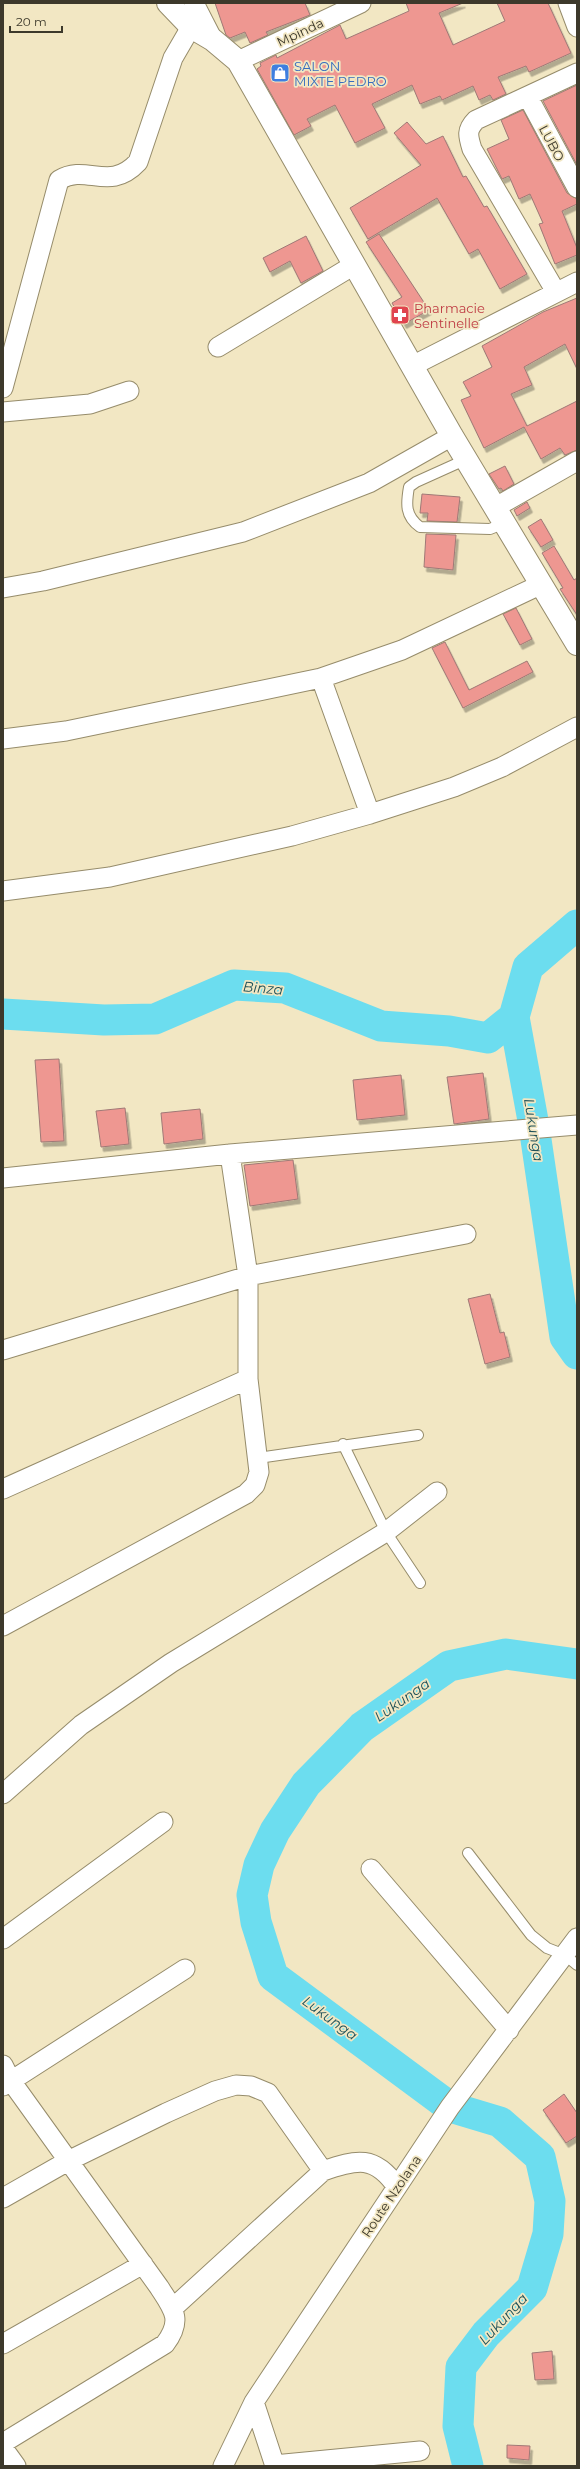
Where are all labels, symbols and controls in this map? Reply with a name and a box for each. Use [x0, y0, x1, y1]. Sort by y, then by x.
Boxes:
scale bar [10, 8, 62, 34]
text: 20 m [16, 14, 47, 29]
street label: Mpinda [274, 14, 326, 50]
place label: SALON MIXTE PEDRO [294, 58, 387, 89]
shop icon: SALON MIXTE PEDRO [269, 62, 291, 84]
street label: LUBO [536, 122, 568, 164]
place label: Pharmacie Sentinelle [414, 300, 485, 331]
pharmacy icon: Pharmacie Sentinelle [389, 304, 411, 326]
water label: Binza [242, 977, 284, 999]
water label: Lukunga [520, 1097, 548, 1163]
water label: Lukunga [371, 1674, 433, 1726]
water label: Lukunga [299, 1992, 361, 2044]
street label: Route Nzolana [358, 2152, 424, 2240]
water label: Lukunga [475, 2290, 531, 2348]

